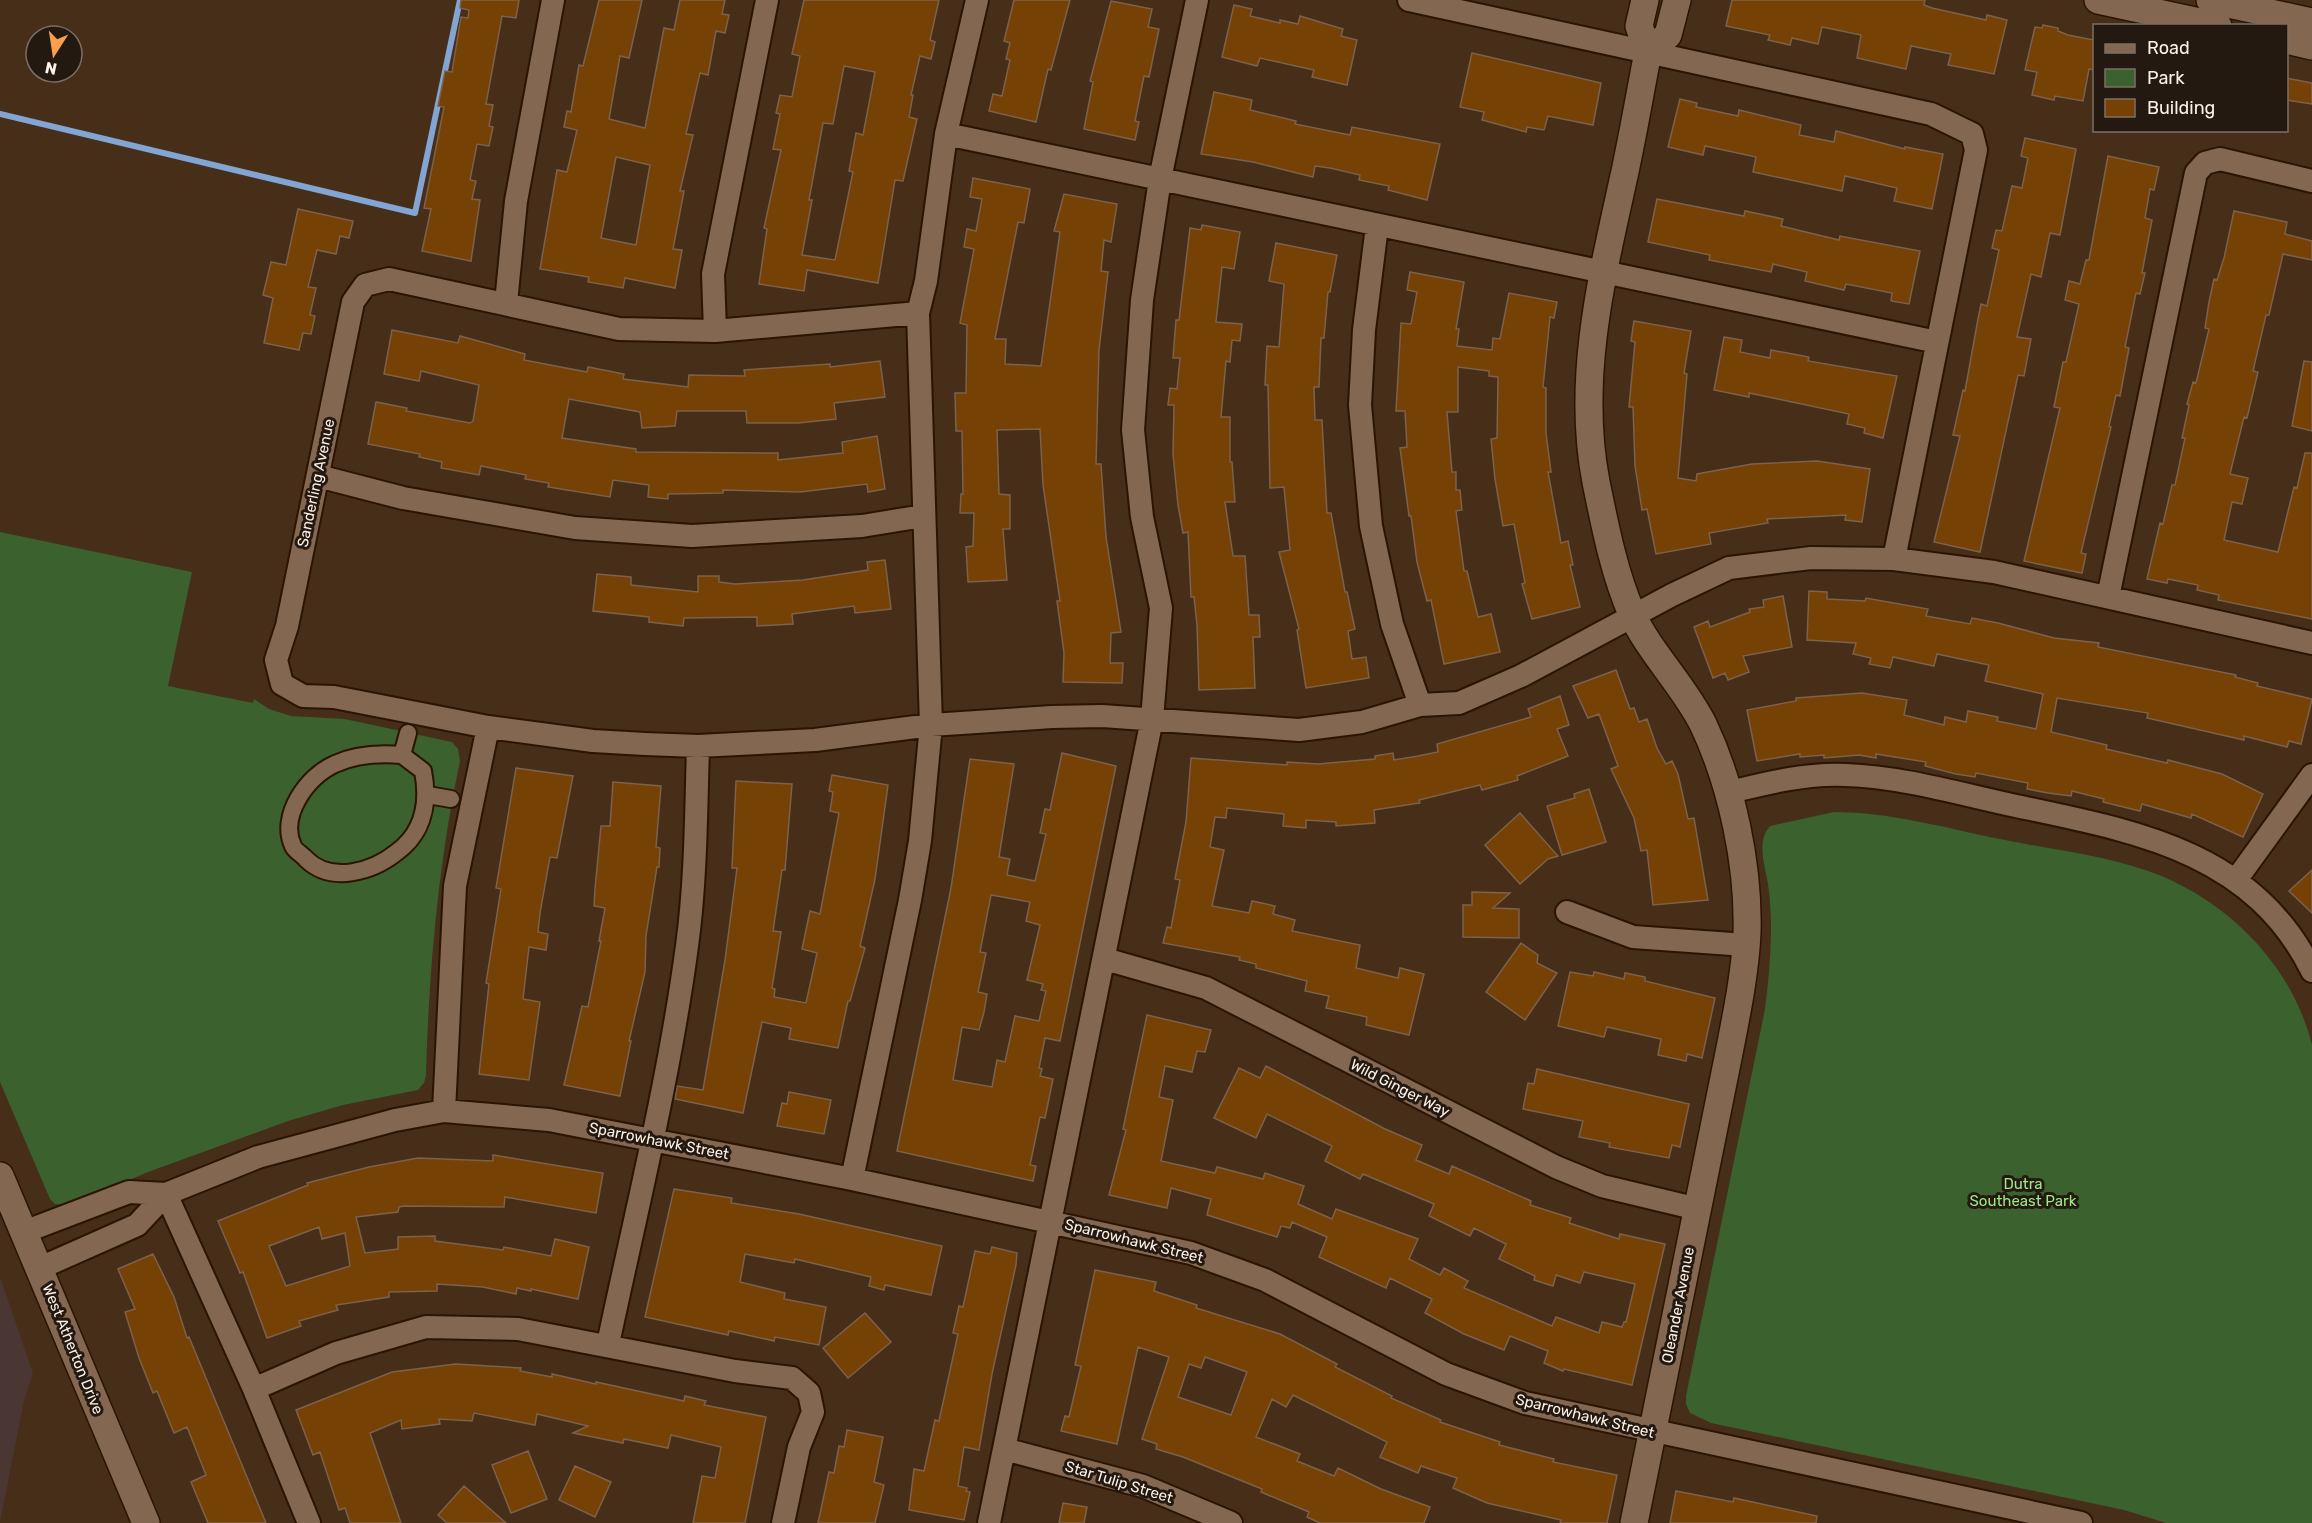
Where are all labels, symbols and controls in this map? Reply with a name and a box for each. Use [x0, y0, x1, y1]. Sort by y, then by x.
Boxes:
north arrow [24, 24, 84, 84]
legend [2093, 24, 2288, 132]
text: Road [2147, 37, 2190, 59]
text: N [43, 58, 59, 79]
text: Park [2147, 67, 2185, 89]
text: Building [2147, 97, 2215, 119]
street label: Sanderling Avenue [294, 417, 338, 549]
street label: Wild Ginger Way [1347, 1055, 1453, 1121]
street label: Sparrowhawk Street [587, 1119, 731, 1163]
park label: Dutra Southeast Park [1969, 1175, 2077, 1210]
street label: Sparrowhawk Street [1063, 1215, 1205, 1267]
street label: Oleander Avenue [1658, 1245, 1698, 1365]
street label: West Atherton Drive [39, 1281, 107, 1417]
street label: Sparrowhawk Street [1514, 1390, 1656, 1442]
street label: Star Tulip Street [1063, 1457, 1175, 1507]

